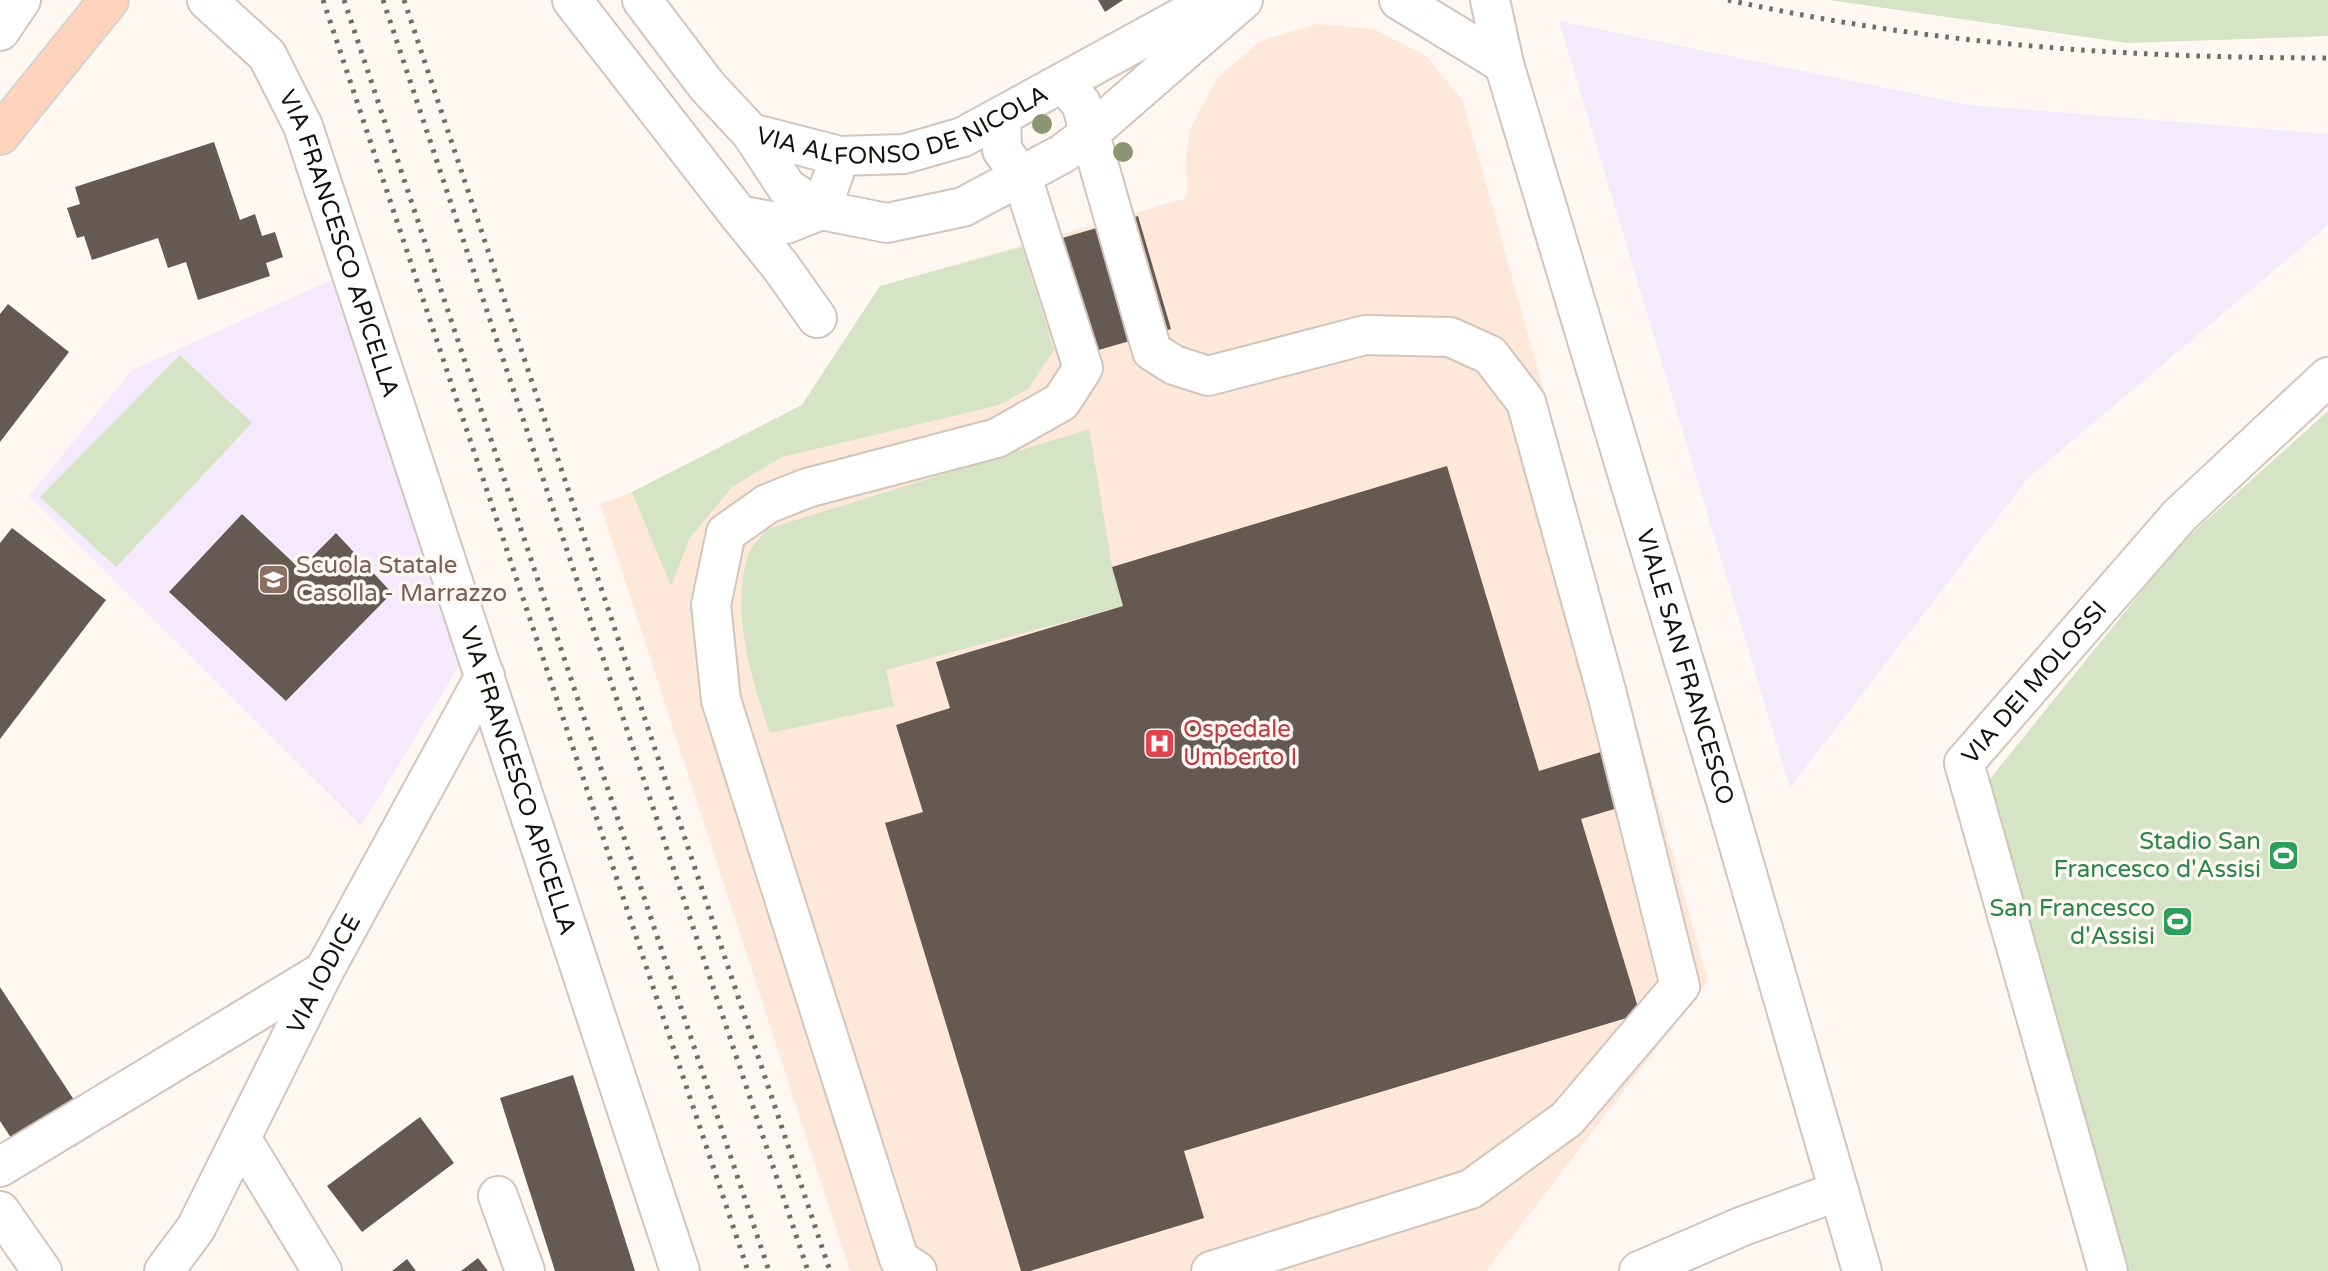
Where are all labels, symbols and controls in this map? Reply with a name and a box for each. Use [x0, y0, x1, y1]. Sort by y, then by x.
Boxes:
street label: VIA ALFONSO DE NICOLA [753, 79, 1053, 171]
street label: VIA FRANCESCO APICELLA [272, 85, 405, 401]
street label: VIALE SAN FRANCESCO [1630, 526, 1740, 808]
place label: Scuola Statale Casolla - Marrazzo [296, 551, 507, 608]
school or university icon: Scuola Statale Casolla - Marrazzo [256, 562, 290, 596]
street label: VIA DEI MOLOSSI [1956, 595, 2113, 770]
street label: VIA FRANCESCO APICELLA [454, 623, 582, 939]
place label: Ospedale Umberto I [1183, 715, 1297, 772]
hospital icon: Ospedale Umberto I [1143, 726, 1177, 760]
place label: Stadio San Francesco d'Assisi [2054, 827, 2261, 884]
sports icon: Stadio San Francesco d'Assisi [2267, 838, 2301, 872]
place label: San Francesco d'Assisi [1990, 894, 2155, 951]
sports icon: San Francesco d'Assisi [2161, 905, 2195, 939]
street label: VIA IODICE [281, 909, 367, 1039]

